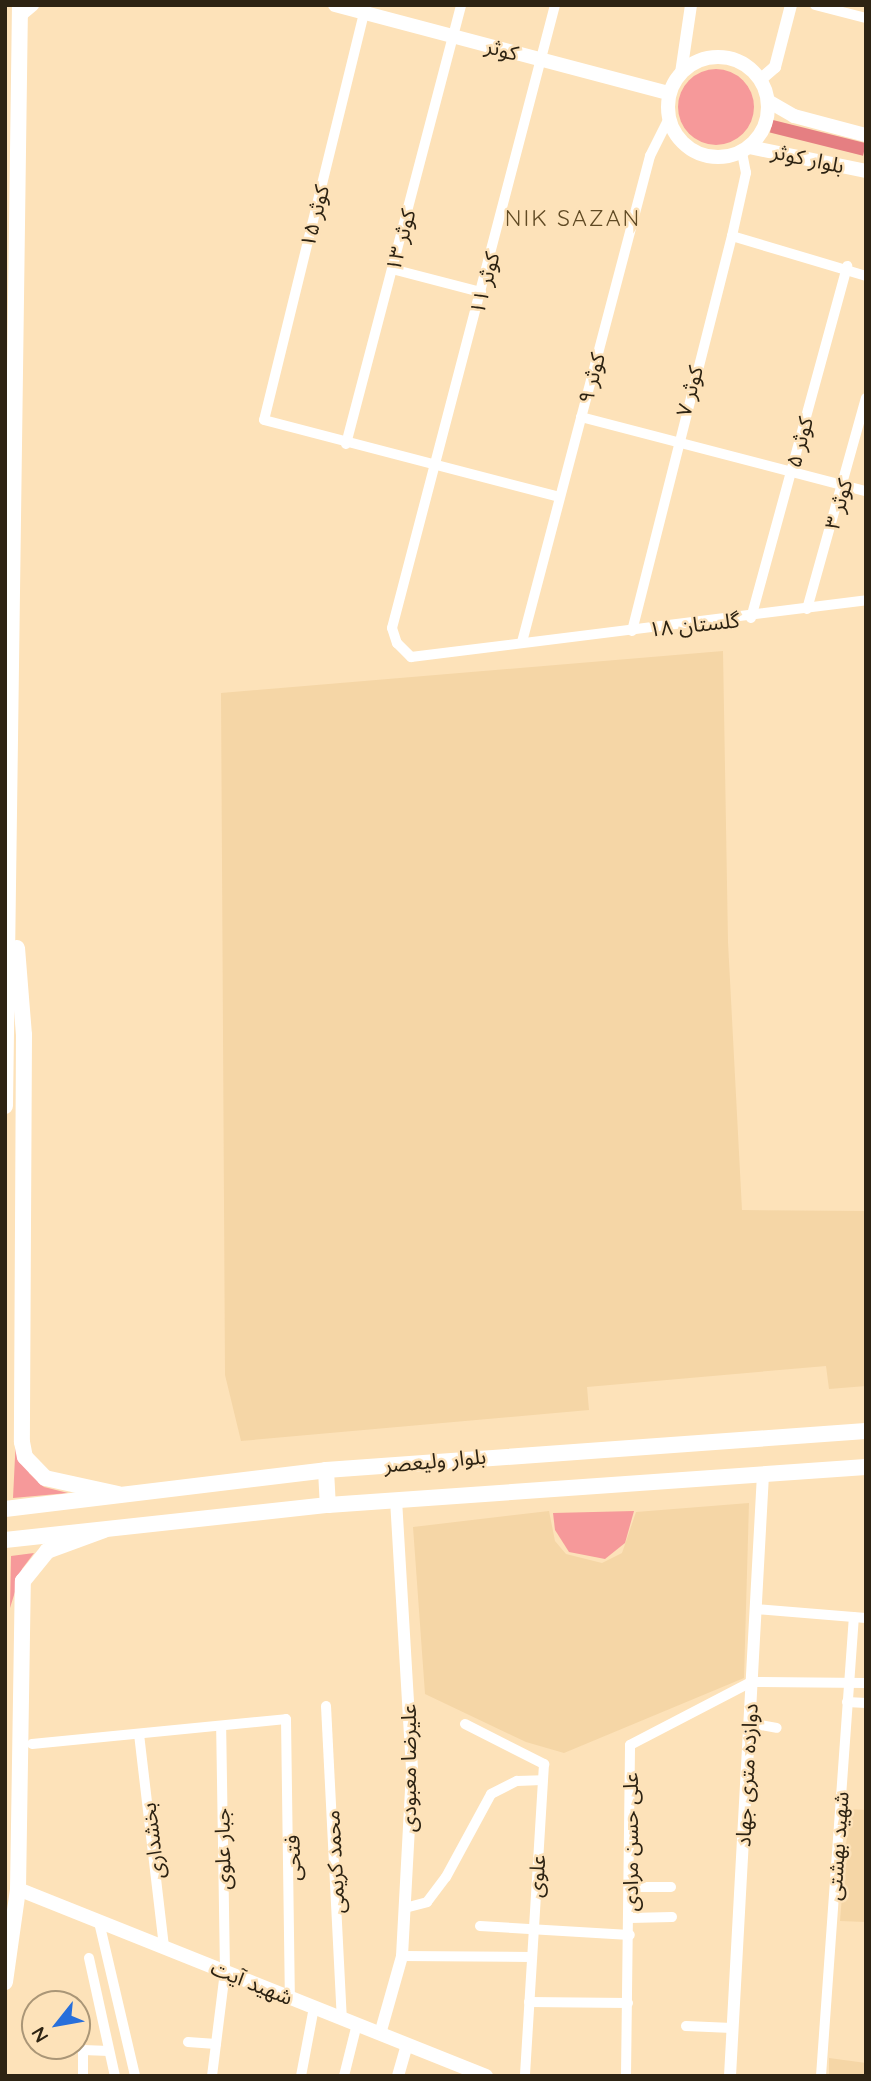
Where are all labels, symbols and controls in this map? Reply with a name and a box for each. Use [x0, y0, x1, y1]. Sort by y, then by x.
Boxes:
street label: کوثر [483, 33, 521, 65]
street label: بلوار کوثر [769, 138, 847, 178]
street label: ۱۵ کوثر [294, 182, 334, 250]
district label: NIK SAZAN [506, 204, 640, 232]
street label: کوثر ۱۳ [380, 206, 420, 274]
street label: کوثر ۱۱ [464, 249, 504, 317]
street label: کوثر ۹ [572, 350, 610, 406]
street label: کوثر ۷ [670, 363, 708, 419]
street label: کوثر ۵ [780, 414, 818, 470]
street label: کوثر ۳ [819, 476, 857, 532]
street label: گلستان ۱۸ [647, 607, 741, 641]
street label: بلوار ولیعصر [383, 1443, 487, 1477]
street label: دوازده متری جهاد [730, 1703, 762, 1847]
street label: علیرضا معبودی [395, 1704, 421, 1832]
street label: علی حسن مرادی [617, 1772, 643, 1912]
street label: شهید بهشتی [821, 1791, 853, 1901]
street label: بخشداری [135, 1801, 169, 1881]
street label: جبار علوی [209, 1808, 235, 1890]
street label: محمد کریمی [319, 1810, 349, 1914]
street label: فتحی [279, 1835, 305, 1881]
street label: علوی [522, 1854, 550, 1898]
street label: شهید آیت [207, 1954, 297, 2010]
north arrow [21, 1990, 91, 2060]
text: N [26, 2023, 54, 2047]

